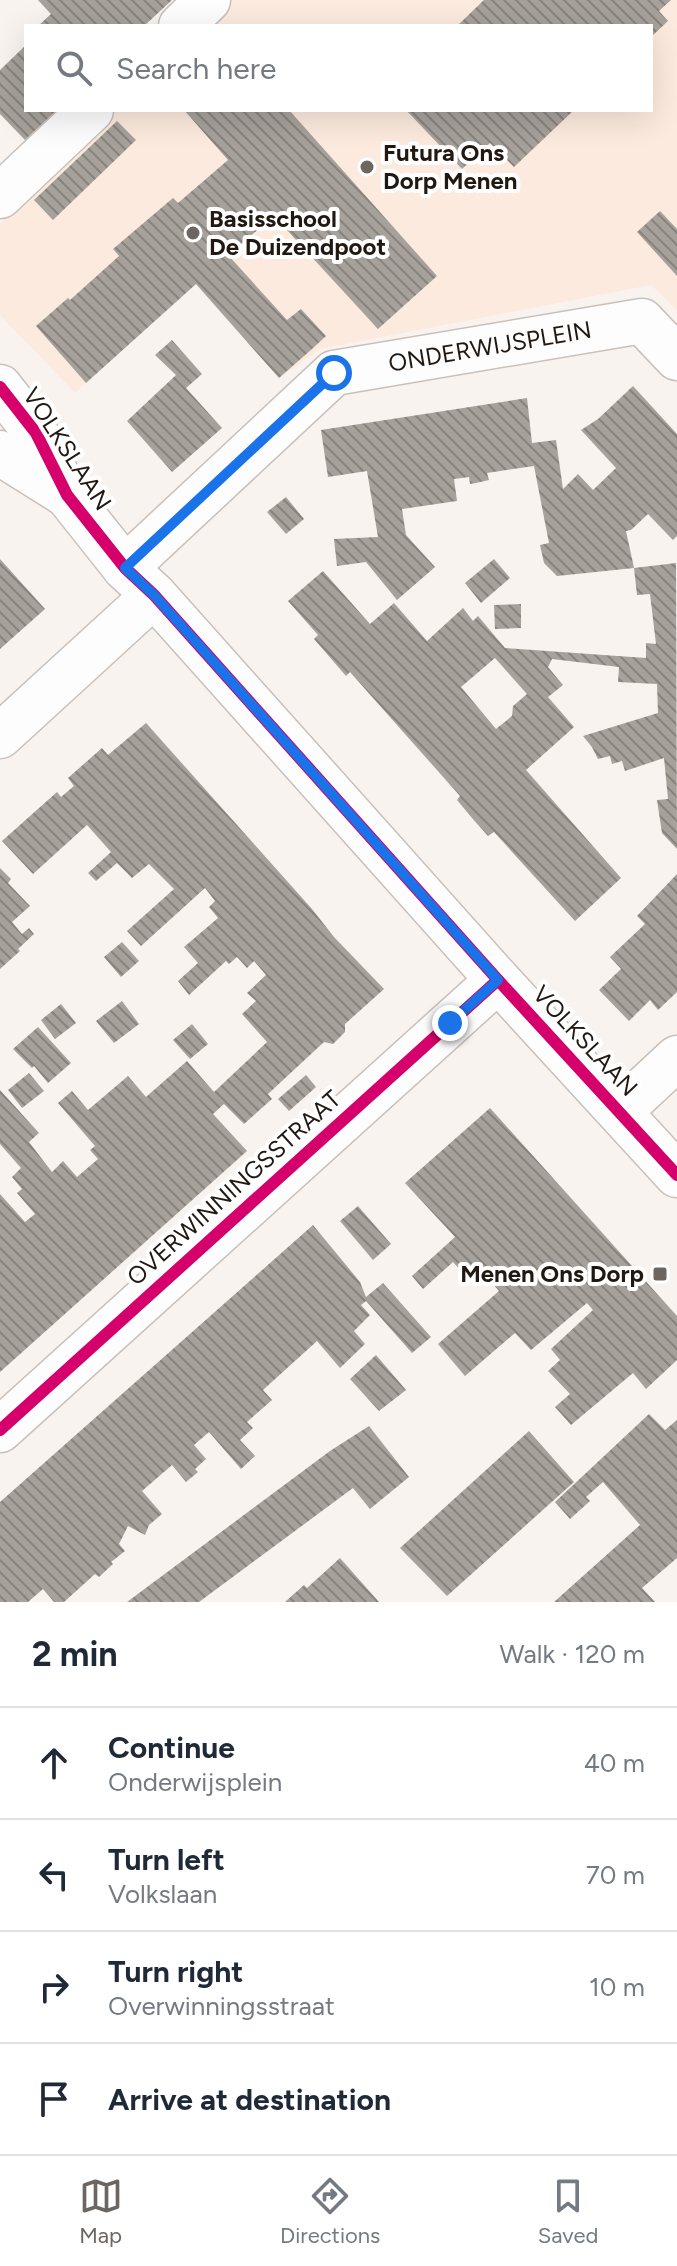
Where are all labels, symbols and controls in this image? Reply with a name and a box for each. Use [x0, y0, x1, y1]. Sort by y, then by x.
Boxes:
search box [24, 24, 653, 112]
icon: search [52, 46, 96, 90]
text: Search here [116, 50, 276, 87]
place label: Futura Ons Dorp Menen [383, 138, 517, 195]
marker: Futura Ons Dorp Menen [358, 158, 376, 176]
place label: Basisschool De Duizendpoot [209, 204, 386, 261]
marker: Basisschool De Duizendpoot [184, 224, 202, 242]
street label: ONDERWIJSPLEIN [386, 315, 594, 378]
route start [316, 355, 352, 391]
street label: VOLKSLAAN [17, 382, 118, 516]
street label: VOLKSLAAN [527, 979, 644, 1102]
route end [432, 1005, 468, 1041]
street label: OVERWINNINGSSTRAAT [121, 1084, 346, 1291]
place label: Menen Ons Dorp [460, 1259, 644, 1288]
marker: Menen Ons Dorp [651, 1265, 669, 1283]
text: 2 min [32, 1634, 118, 1675]
text: Walk · 120 m [500, 1638, 645, 1670]
text: Continue [108, 1729, 235, 1766]
icon: ahead [32, 1741, 76, 1785]
text: 40 m [584, 1747, 645, 1779]
text: Onderwijsplein [108, 1766, 282, 1798]
text: Turn left [108, 1841, 225, 1878]
icon: left [32, 1853, 76, 1897]
text: 70 m [586, 1859, 645, 1891]
text: Volkslaan [108, 1878, 217, 1910]
text: Turn right [108, 1953, 243, 1990]
icon: right [32, 1965, 76, 2009]
text: 10 m [589, 1971, 645, 2003]
text: Overwinningsstraat [108, 1990, 335, 2022]
icon: arrive [32, 2077, 76, 2121]
text: Arrive at destination [108, 2081, 391, 2118]
tab: Map [79, 2174, 123, 2249]
tab: Directions [280, 2174, 380, 2249]
tab: Saved [538, 2174, 598, 2249]

